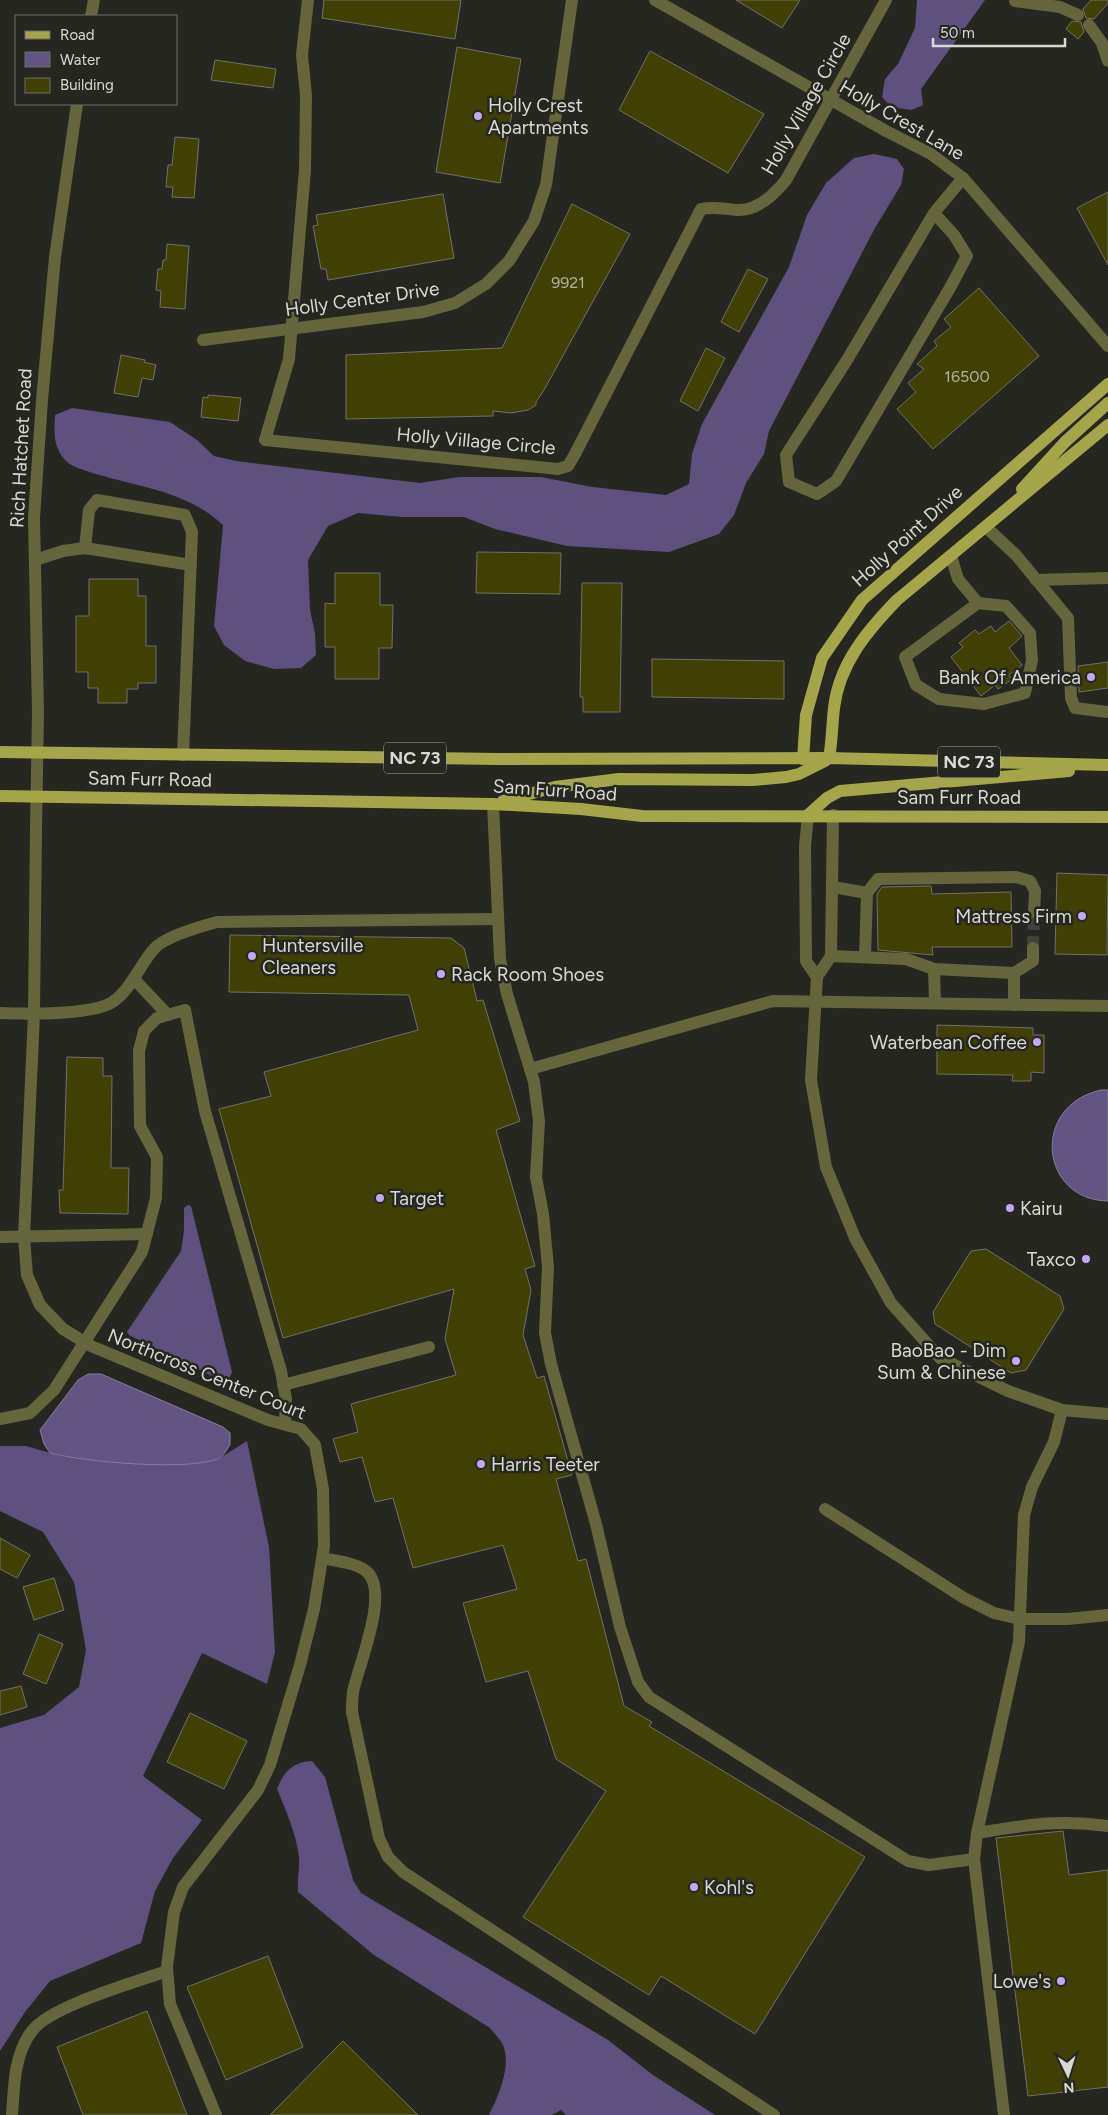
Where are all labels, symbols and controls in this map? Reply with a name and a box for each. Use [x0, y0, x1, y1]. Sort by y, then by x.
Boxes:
legend [15, 15, 178, 105]
scale bar [933, 15, 1066, 47]
text: 50 m [940, 24, 975, 42]
text: Road [60, 26, 95, 44]
street label: Holly Village Circle [756, 29, 856, 179]
text: Water [60, 51, 100, 69]
street label: Holly Crest Lane [836, 75, 968, 165]
text: Building [60, 76, 114, 94]
place label: Holly Crest Apartments [488, 94, 589, 139]
marker: Holly Crest Apartments [472, 110, 484, 122]
house number: 9921 [551, 273, 585, 292]
street label: Holly Center Drive [283, 277, 441, 321]
house number: 16500 [944, 367, 990, 386]
street label: Rich Hatchet Road [5, 368, 37, 528]
street label: Holly Village Circle [396, 423, 556, 459]
street label: Holly Point Drive [847, 480, 967, 592]
place label: Bank Of America [939, 666, 1081, 689]
marker: Bank Of America [1085, 671, 1097, 683]
road number: NC 73 [384, 742, 446, 774]
road number: NC 73 [938, 746, 1000, 778]
street label: Sam Furr Road [88, 766, 212, 792]
street label: Sam Furr Road [492, 774, 618, 806]
street label: Sam Furr Road [897, 786, 1021, 809]
place label: Mattress Firm [955, 905, 1072, 928]
marker: Mattress Firm [1076, 910, 1088, 922]
place label: Huntersville Cleaners [262, 934, 363, 979]
marker: Huntersville Cleaners [246, 950, 258, 962]
place label: Rack Room Shoes [451, 963, 604, 986]
marker: Rack Room Shoes [435, 968, 447, 980]
place label: Waterbean Coffee [870, 1031, 1027, 1054]
marker: Waterbean Coffee [1031, 1036, 1043, 1048]
place label: Target [390, 1187, 444, 1210]
marker: Target [374, 1192, 386, 1204]
place label: Kairu [1020, 1197, 1063, 1220]
marker: Kairu [1004, 1202, 1016, 1214]
place label: Taxco [1027, 1248, 1076, 1271]
marker: Taxco [1080, 1253, 1092, 1265]
street label: Northcross Center Court [104, 1324, 310, 1424]
place label: BaoBao - Dim Sum & Chinese [877, 1339, 1006, 1384]
marker: BaoBao - Dim Sum & Chinese [1010, 1355, 1022, 1367]
place label: Harris Teeter [491, 1453, 600, 1476]
marker: Harris Teeter [475, 1458, 487, 1470]
place label: Kohl's [704, 1876, 754, 1899]
marker: Kohl's [688, 1881, 700, 1893]
place label: Lowe's [993, 1970, 1051, 1993]
marker: Lowe's [1055, 1975, 1067, 1987]
north arrow [1043, 2050, 1093, 2100]
text: N [1063, 2079, 1075, 2096]

